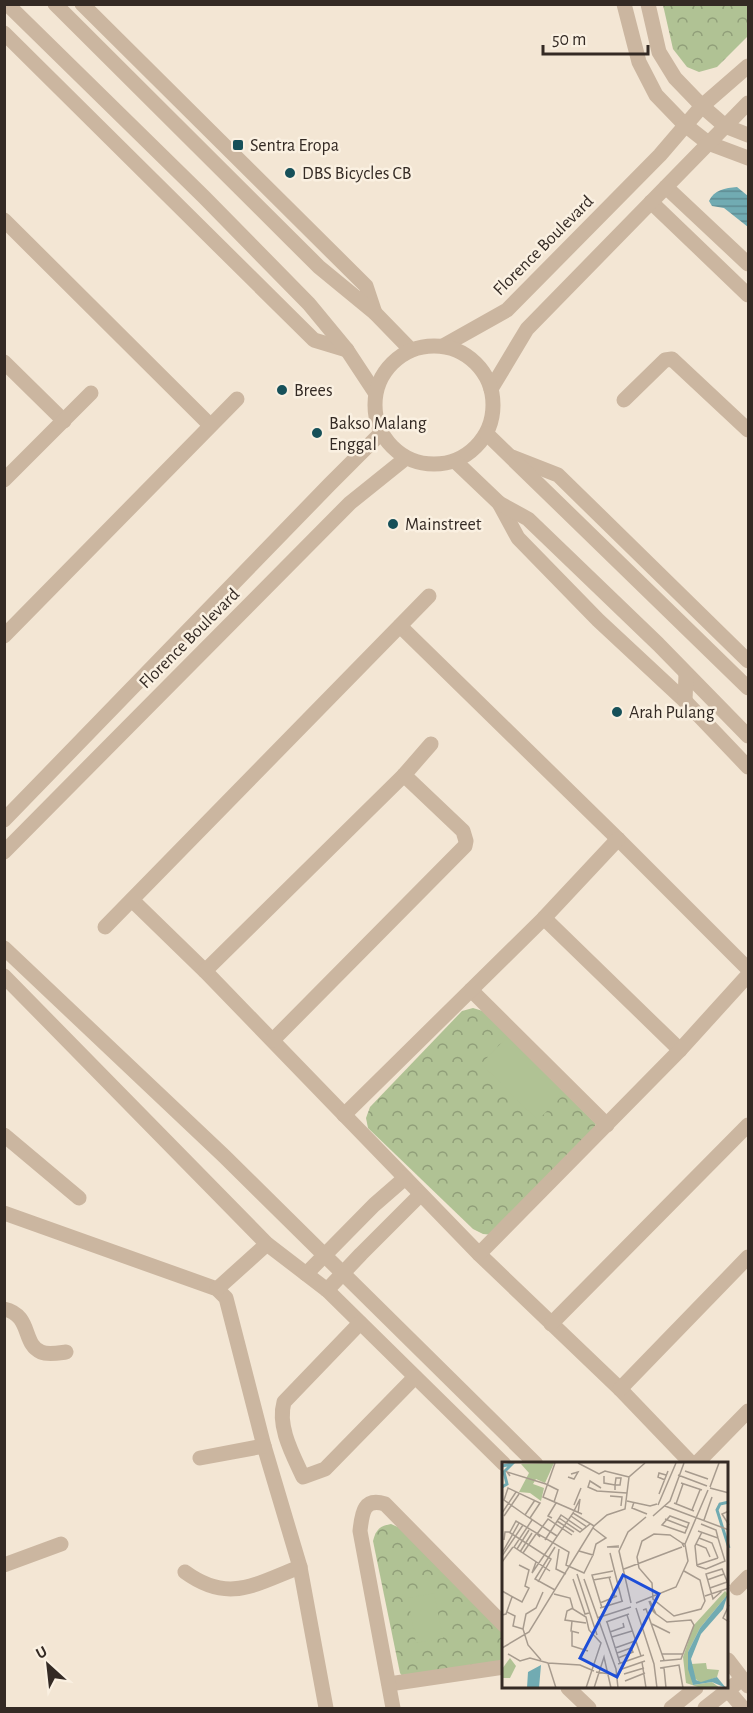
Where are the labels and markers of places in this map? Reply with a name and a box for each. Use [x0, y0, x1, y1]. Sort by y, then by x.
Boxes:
place label: Sentra Eropa [250, 137, 339, 155]
marker: Sentra Eropa [231, 138, 245, 152]
place label: DBS Bicycles CB [302, 165, 411, 183]
marker: DBS Bicycles CB [283, 166, 297, 180]
place label: Brees [294, 382, 333, 400]
marker: Brees [275, 383, 289, 397]
place label: Bakso Malang Enggal [329, 415, 427, 454]
marker: Bakso Malang Enggal [310, 426, 324, 440]
place label: Mainstreet [405, 516, 482, 534]
marker: Mainstreet [386, 517, 400, 531]
place label: Arah Pulang [629, 704, 715, 722]
marker: Arah Pulang [610, 705, 624, 719]

